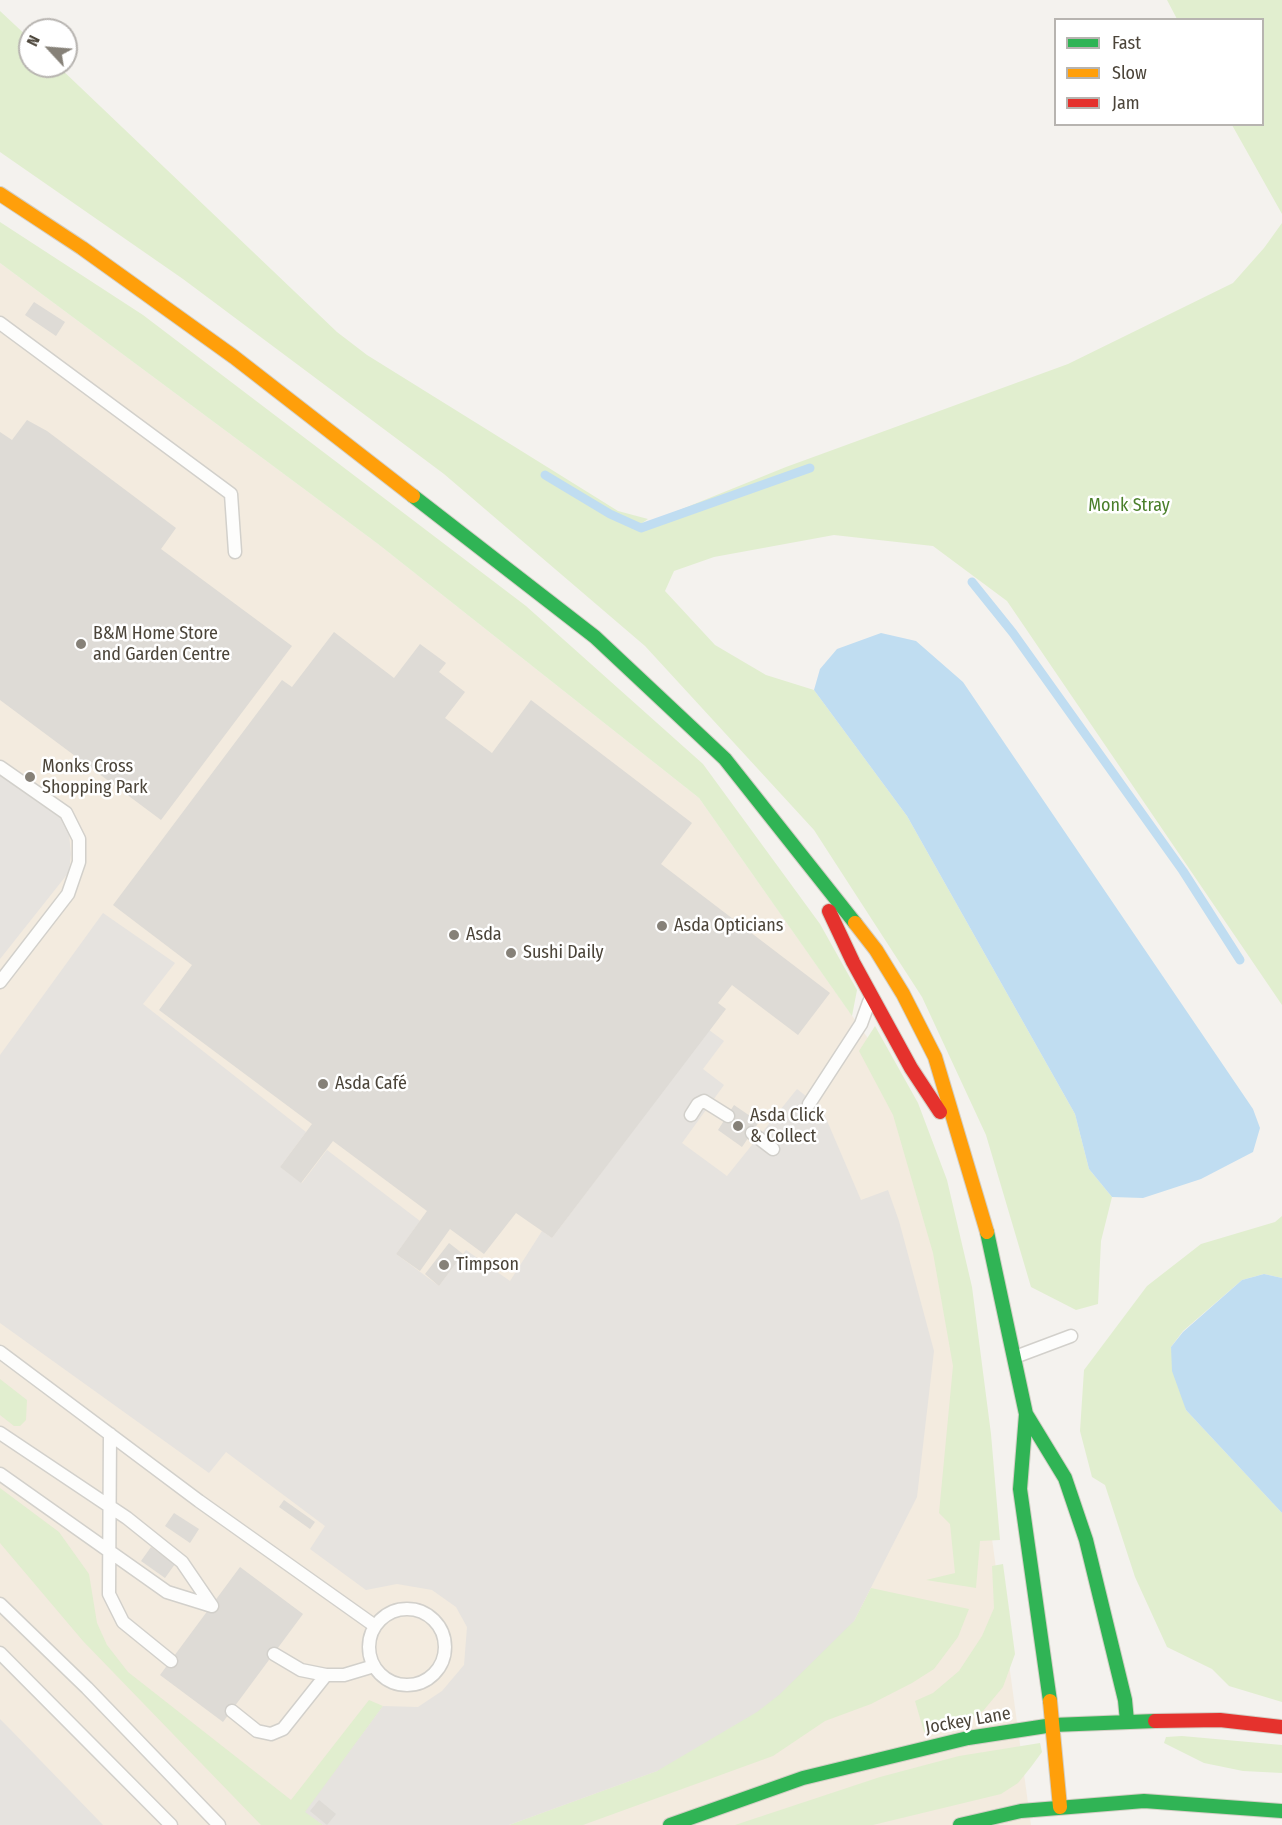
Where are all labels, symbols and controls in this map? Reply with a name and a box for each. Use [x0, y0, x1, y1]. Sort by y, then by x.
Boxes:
north arrow [18, 18, 78, 78]
legend [1054, 18, 1264, 126]
text: N [23, 32, 44, 49]
text: Fast [1112, 32, 1141, 54]
text: Slow [1112, 62, 1147, 84]
text: Jam [1112, 92, 1140, 114]
park label: Monk Stray [1088, 495, 1170, 517]
place label: B&M Home Store and Garden Centre [93, 623, 230, 666]
marker: B&M Home Store and Garden Centre [74, 637, 88, 651]
place label: Monks Cross Shopping Park [42, 756, 148, 798]
marker: Monks Cross Shopping Park [23, 770, 37, 784]
place label: Asda Opticians [674, 915, 783, 937]
marker: Asda Opticians [655, 919, 669, 933]
place label: Asda [466, 924, 502, 946]
marker: Asda [447, 928, 461, 942]
place label: Sushi Daily [523, 942, 604, 964]
marker: Sushi Daily [504, 946, 518, 960]
place label: Asda Café [335, 1073, 407, 1095]
marker: Asda Café [316, 1077, 330, 1091]
place label: Asda Click & Collect [750, 1105, 824, 1148]
marker: Asda Click & Collect [731, 1119, 745, 1133]
place label: Timpson [456, 1254, 519, 1276]
marker: Timpson [437, 1258, 451, 1272]
street label: Jockey Lane [924, 1703, 1012, 1739]

